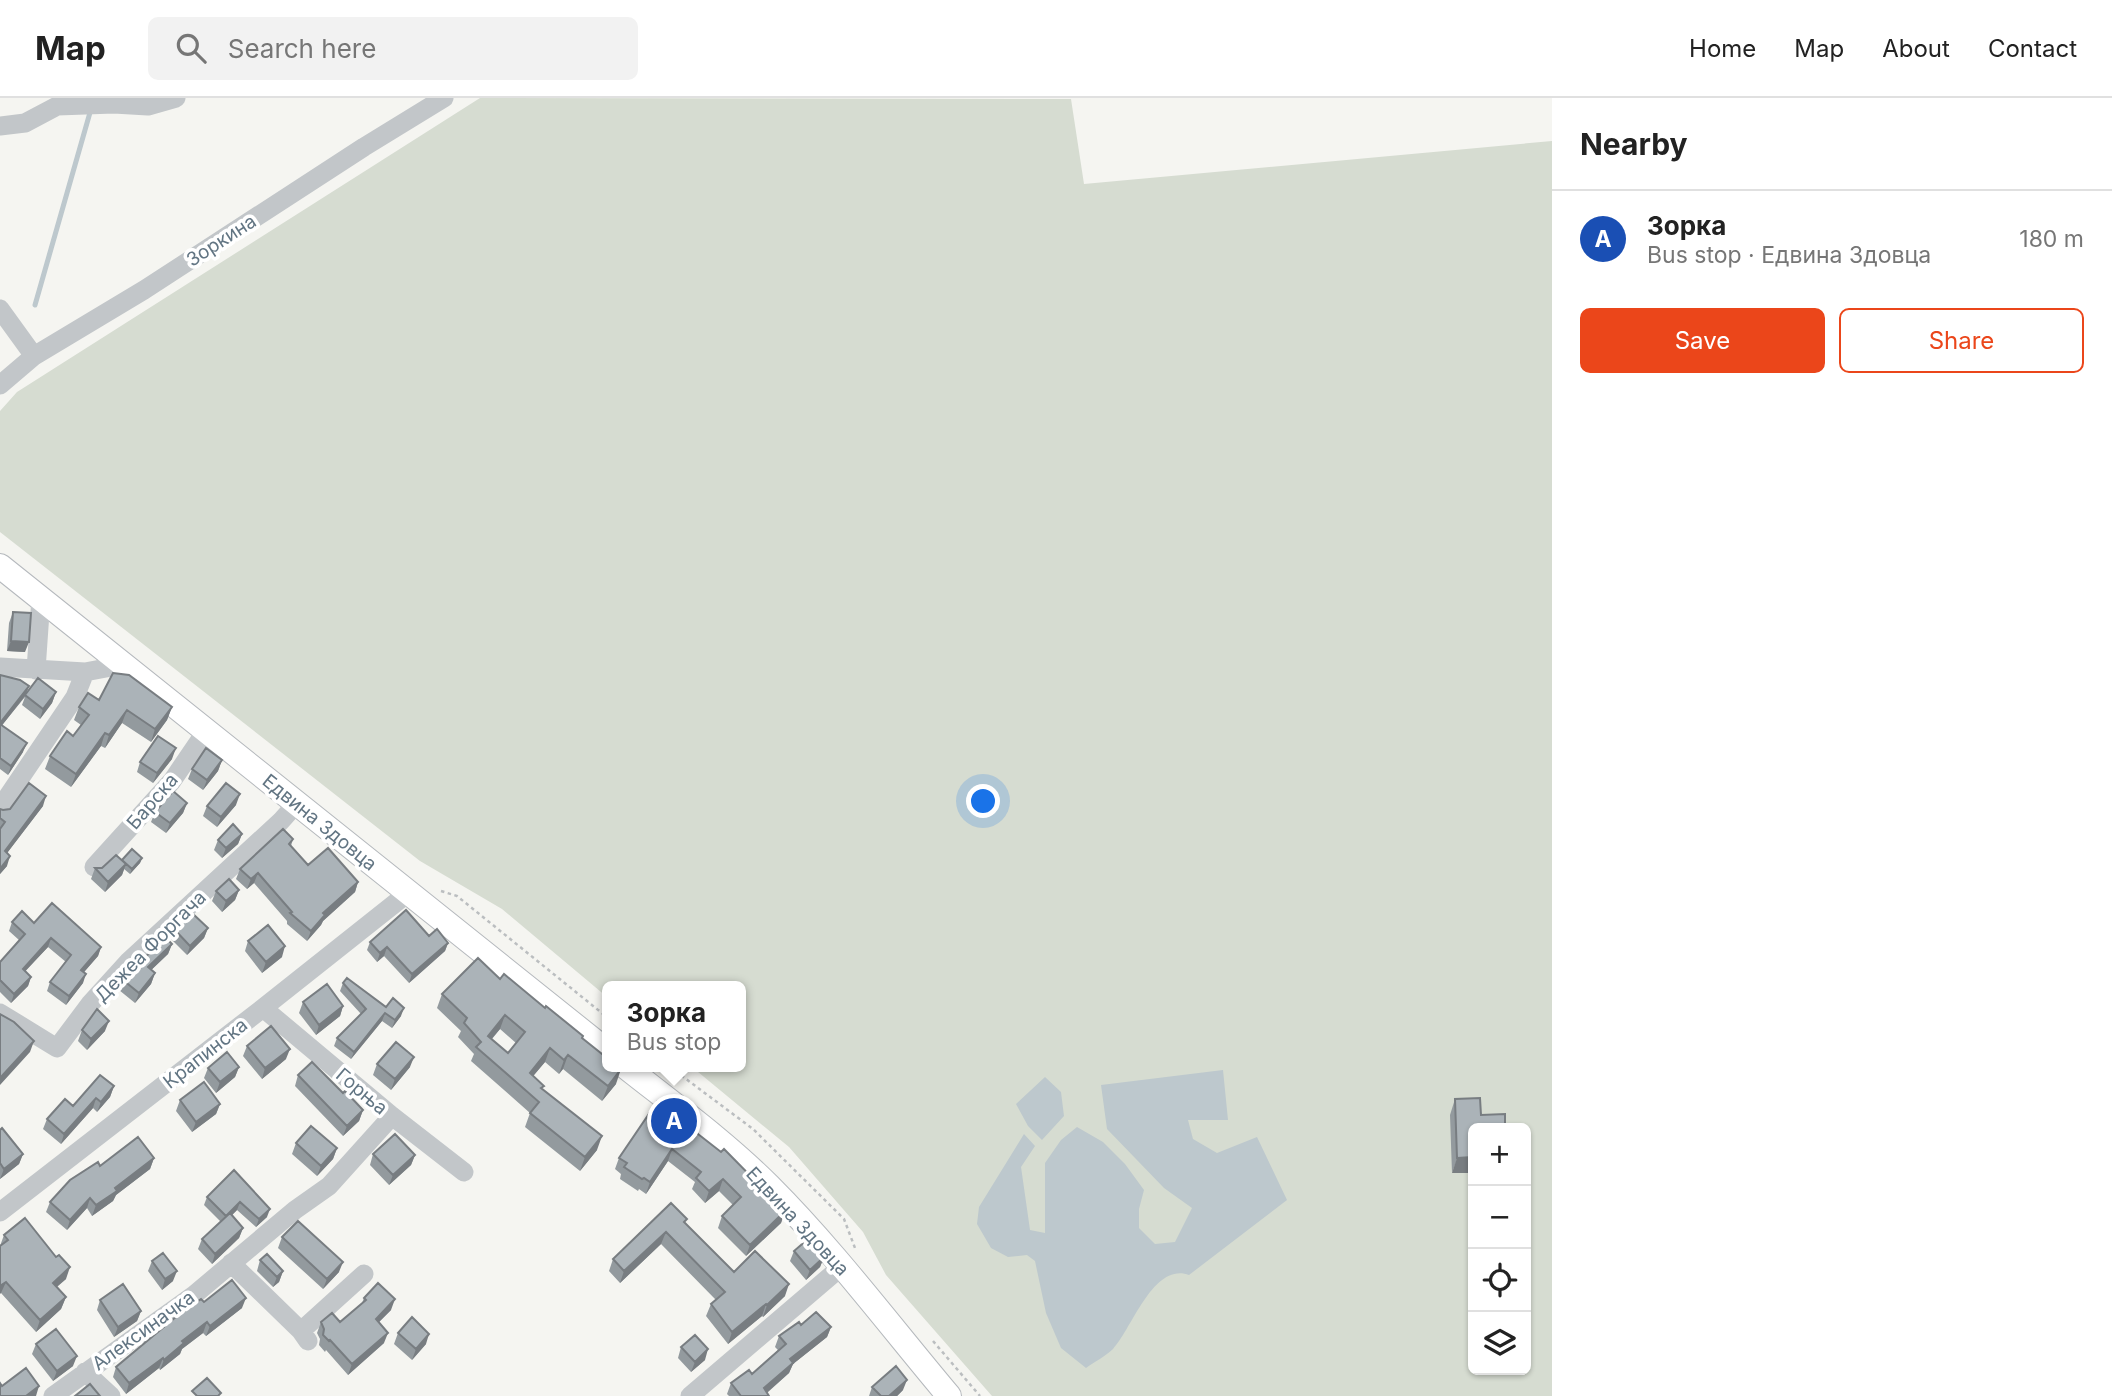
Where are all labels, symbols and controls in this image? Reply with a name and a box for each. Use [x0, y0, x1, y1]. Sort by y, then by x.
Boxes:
search box [148, 17, 638, 80]
text: Map [35, 28, 106, 68]
icon: search [172, 29, 210, 67]
text: Search here [228, 33, 376, 64]
text: Home [1689, 34, 1756, 63]
text: Map [1794, 34, 1844, 63]
text: About [1882, 34, 1950, 63]
text: Contact [1988, 34, 2077, 63]
text: Nearby [1580, 126, 1688, 162]
street label: Зоркина [182, 209, 260, 271]
text: Зорка [1647, 210, 1726, 241]
text: A [1594, 225, 1612, 253]
text: 180 m [2019, 225, 2084, 253]
text: Bus stop · Едвина Здовца [1647, 241, 1931, 269]
button: Save [1580, 308, 1825, 373]
button: Share [1839, 308, 2084, 373]
street label: Барска [122, 769, 183, 834]
street label: Едвина Здовца [258, 769, 381, 876]
your location [966, 784, 1000, 818]
street label: Дежеа Форгача [90, 886, 211, 1007]
popup [602, 981, 746, 1072]
text: Зорка [627, 997, 706, 1028]
street label: Крапинска [159, 1013, 252, 1093]
text: Bus stop [627, 1028, 721, 1056]
street label: Горња [331, 1063, 392, 1120]
pin: A [651, 1095, 697, 1147]
map controls [1468, 1123, 1531, 1375]
button: + [1468, 1123, 1531, 1186]
street label: Едвина Здовца [741, 1162, 854, 1281]
button: − [1468, 1186, 1531, 1249]
button: locate [1468, 1249, 1531, 1312]
street label: Алексиначка [88, 1286, 199, 1375]
button: layers [1468, 1312, 1531, 1375]

